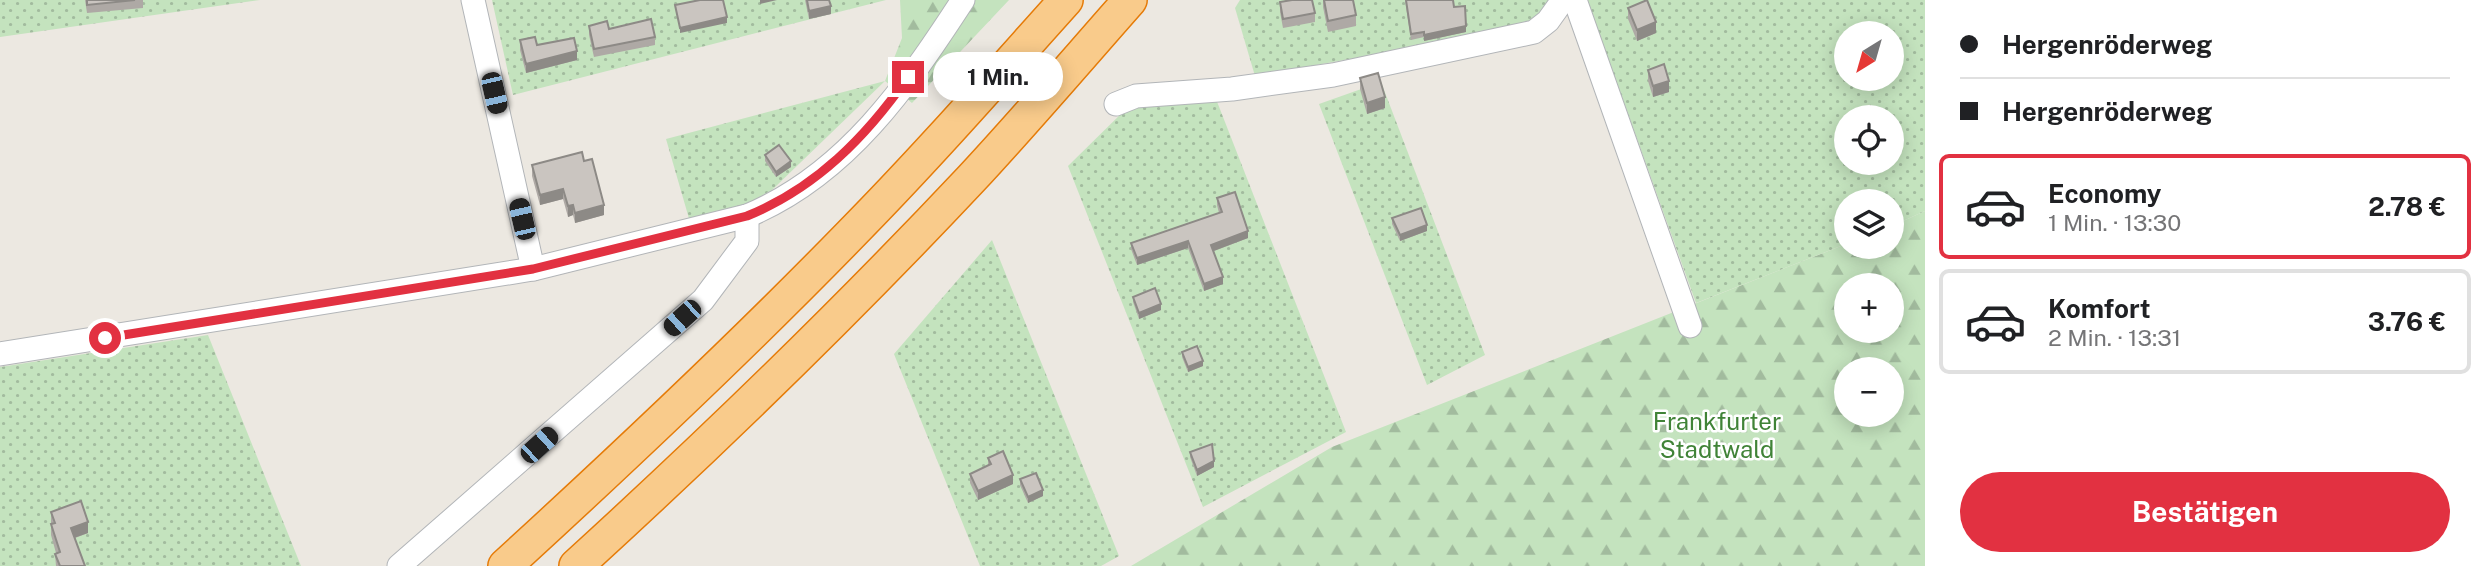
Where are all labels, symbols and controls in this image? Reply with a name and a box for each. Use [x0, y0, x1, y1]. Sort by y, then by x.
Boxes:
north arrow [1834, 21, 1904, 91]
map controls [1834, 21, 1904, 427]
text: Hergenröderweg [2002, 29, 2212, 60]
callout: 1 Min. [932, 52, 1062, 102]
route end [892, 61, 924, 93]
text: 1 Min. [967, 63, 1029, 90]
car [480, 70, 509, 116]
text: Hergenröderweg [2002, 96, 2212, 127]
button: locate [1834, 105, 1904, 175]
icon: car [1964, 175, 2027, 238]
text: Economy [2048, 178, 2161, 209]
button: layers [1834, 189, 1904, 259]
text: 2.78 € [2368, 191, 2446, 222]
car [508, 196, 537, 242]
text: 1 Min. · 13:30 [2048, 209, 2181, 236]
button: + [1834, 273, 1904, 343]
icon: car [1964, 290, 2027, 353]
text: Komfort [2048, 293, 2150, 324]
car [660, 296, 705, 340]
text: 3.76 € [2368, 306, 2446, 337]
route start [89, 322, 121, 354]
text: 2 Min. · 13:31 [2048, 324, 2181, 351]
button: − [1834, 357, 1904, 427]
park label: Frankfurter Stadtwald [1653, 407, 1781, 463]
car [517, 423, 562, 467]
button: Bestätigen [1960, 472, 2450, 552]

